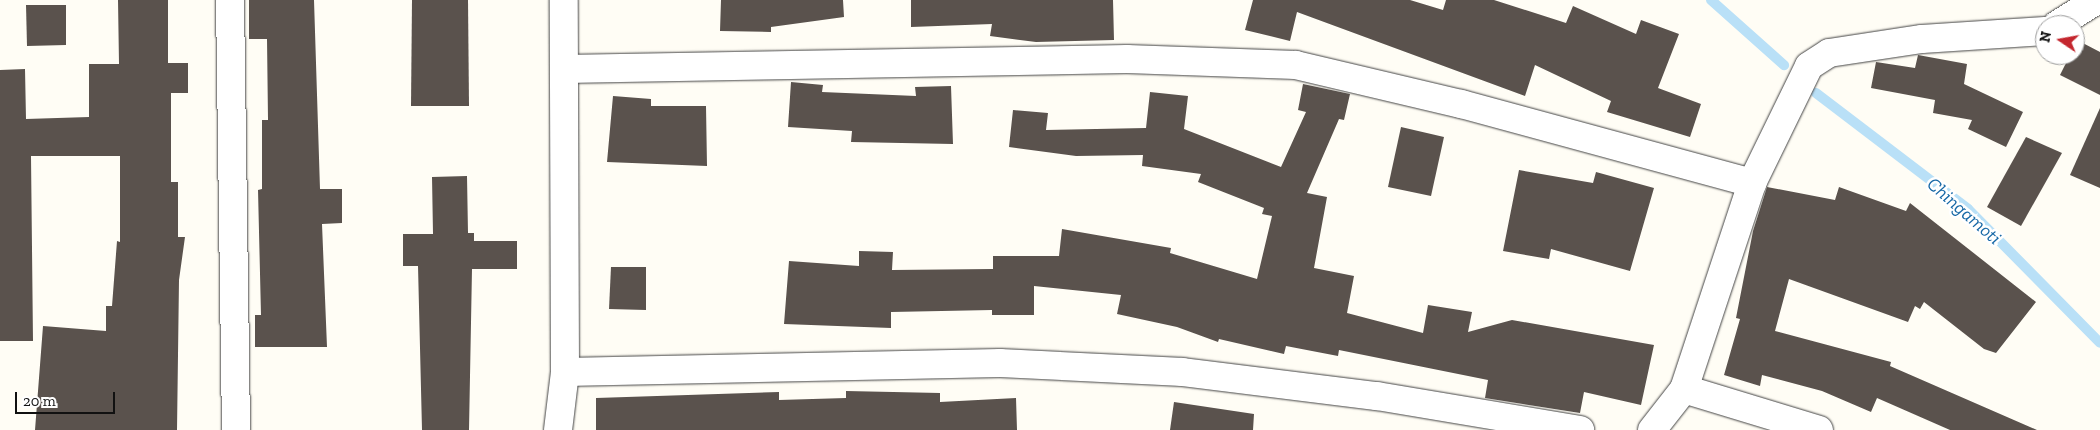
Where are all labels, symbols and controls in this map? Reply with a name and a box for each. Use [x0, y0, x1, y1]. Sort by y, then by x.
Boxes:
north arrow [2035, 15, 2085, 65]
text: N [2036, 30, 2055, 44]
water label: Chingamoti [1922, 173, 2006, 249]
scale bar [18, 382, 118, 414]
text: 20 m [23, 392, 56, 410]

